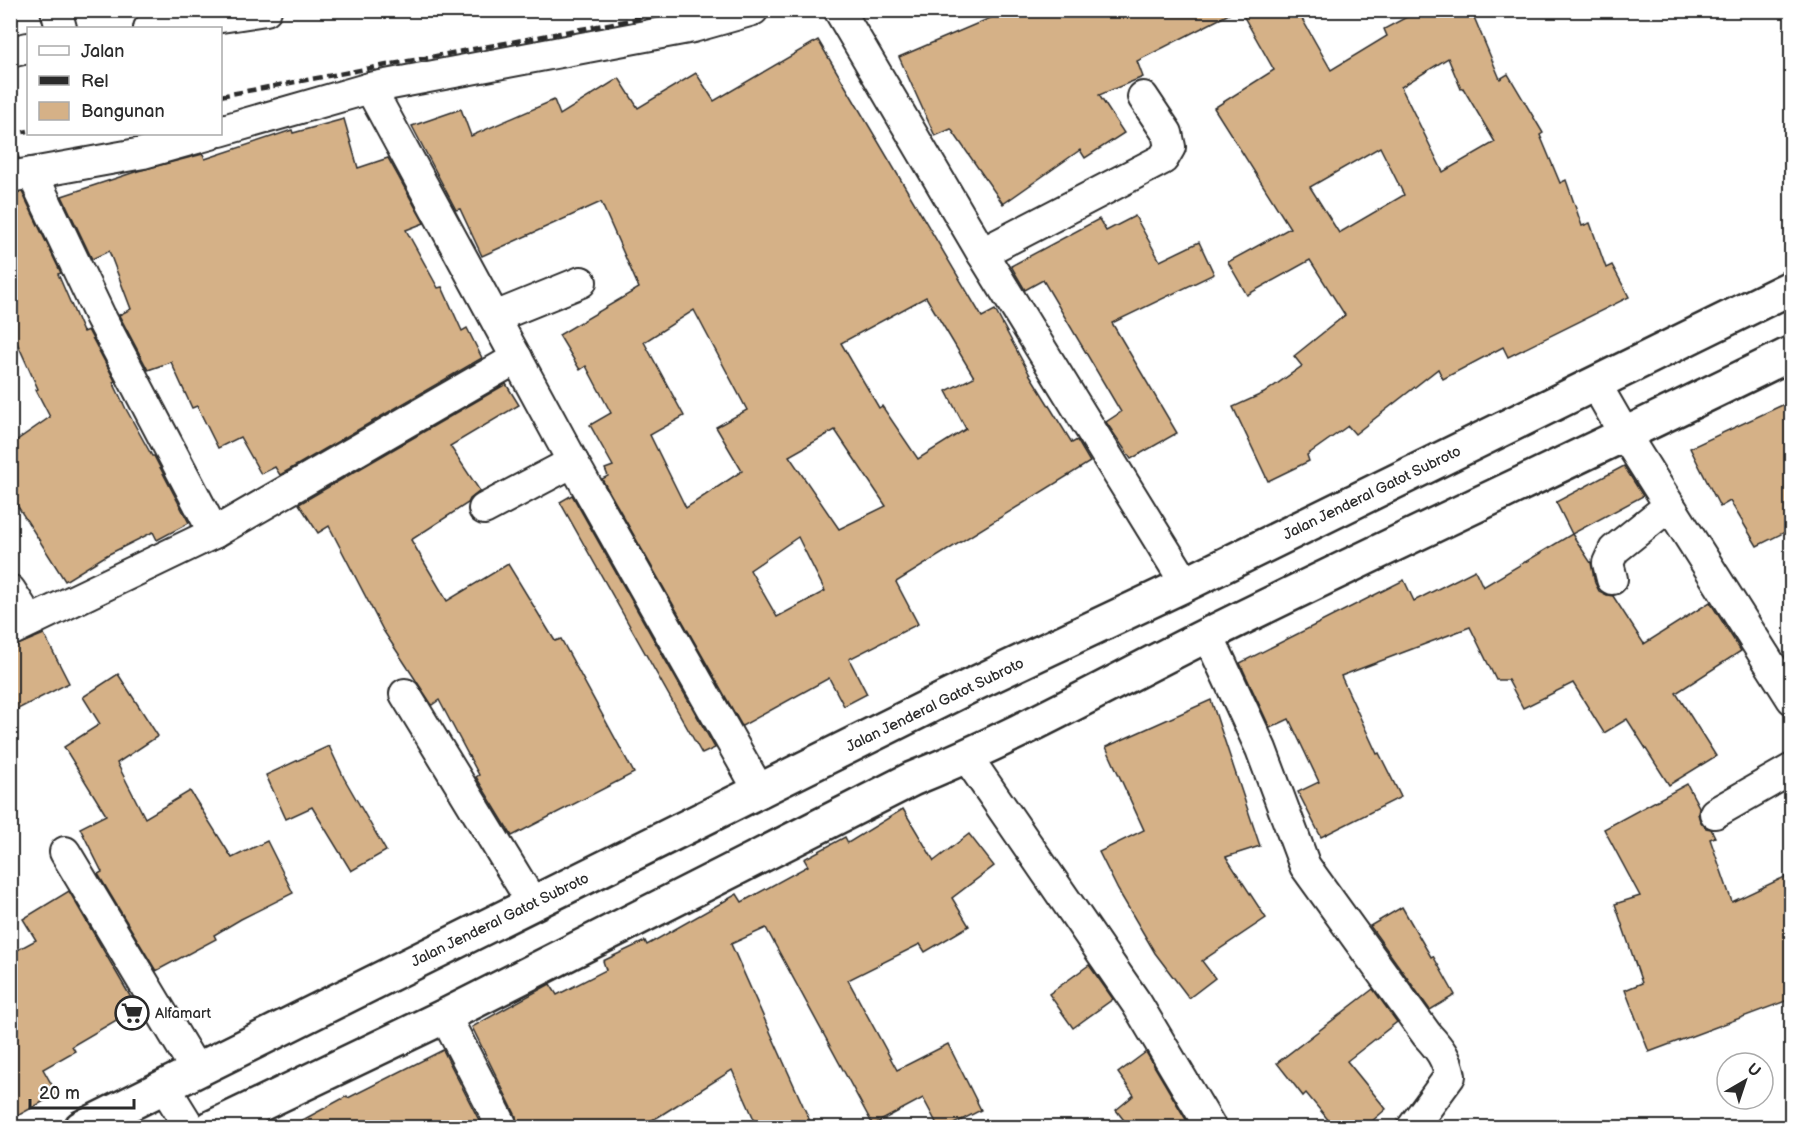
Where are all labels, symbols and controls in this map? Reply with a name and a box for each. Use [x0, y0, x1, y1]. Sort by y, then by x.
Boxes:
legend [27, 27, 222, 135]
text: Jalan [81, 41, 124, 62]
text: Rel [81, 71, 109, 92]
text: Bangunan [81, 101, 165, 122]
street label: Jalan Jenderal Gatot Subroto [1280, 442, 1464, 544]
street label: Jalan Jenderal Gatot Subroto [843, 654, 1027, 756]
street label: Jalan Jenderal Gatot Subroto [408, 869, 592, 971]
supermarket icon: Alfamart [114, 995, 150, 1031]
place label: Alfamart [155, 1004, 212, 1023]
north arrow [1715, 1051, 1775, 1111]
text: U [1743, 1060, 1764, 1081]
scale bar [30, 1072, 134, 1110]
text: 20 m [39, 1083, 80, 1104]

